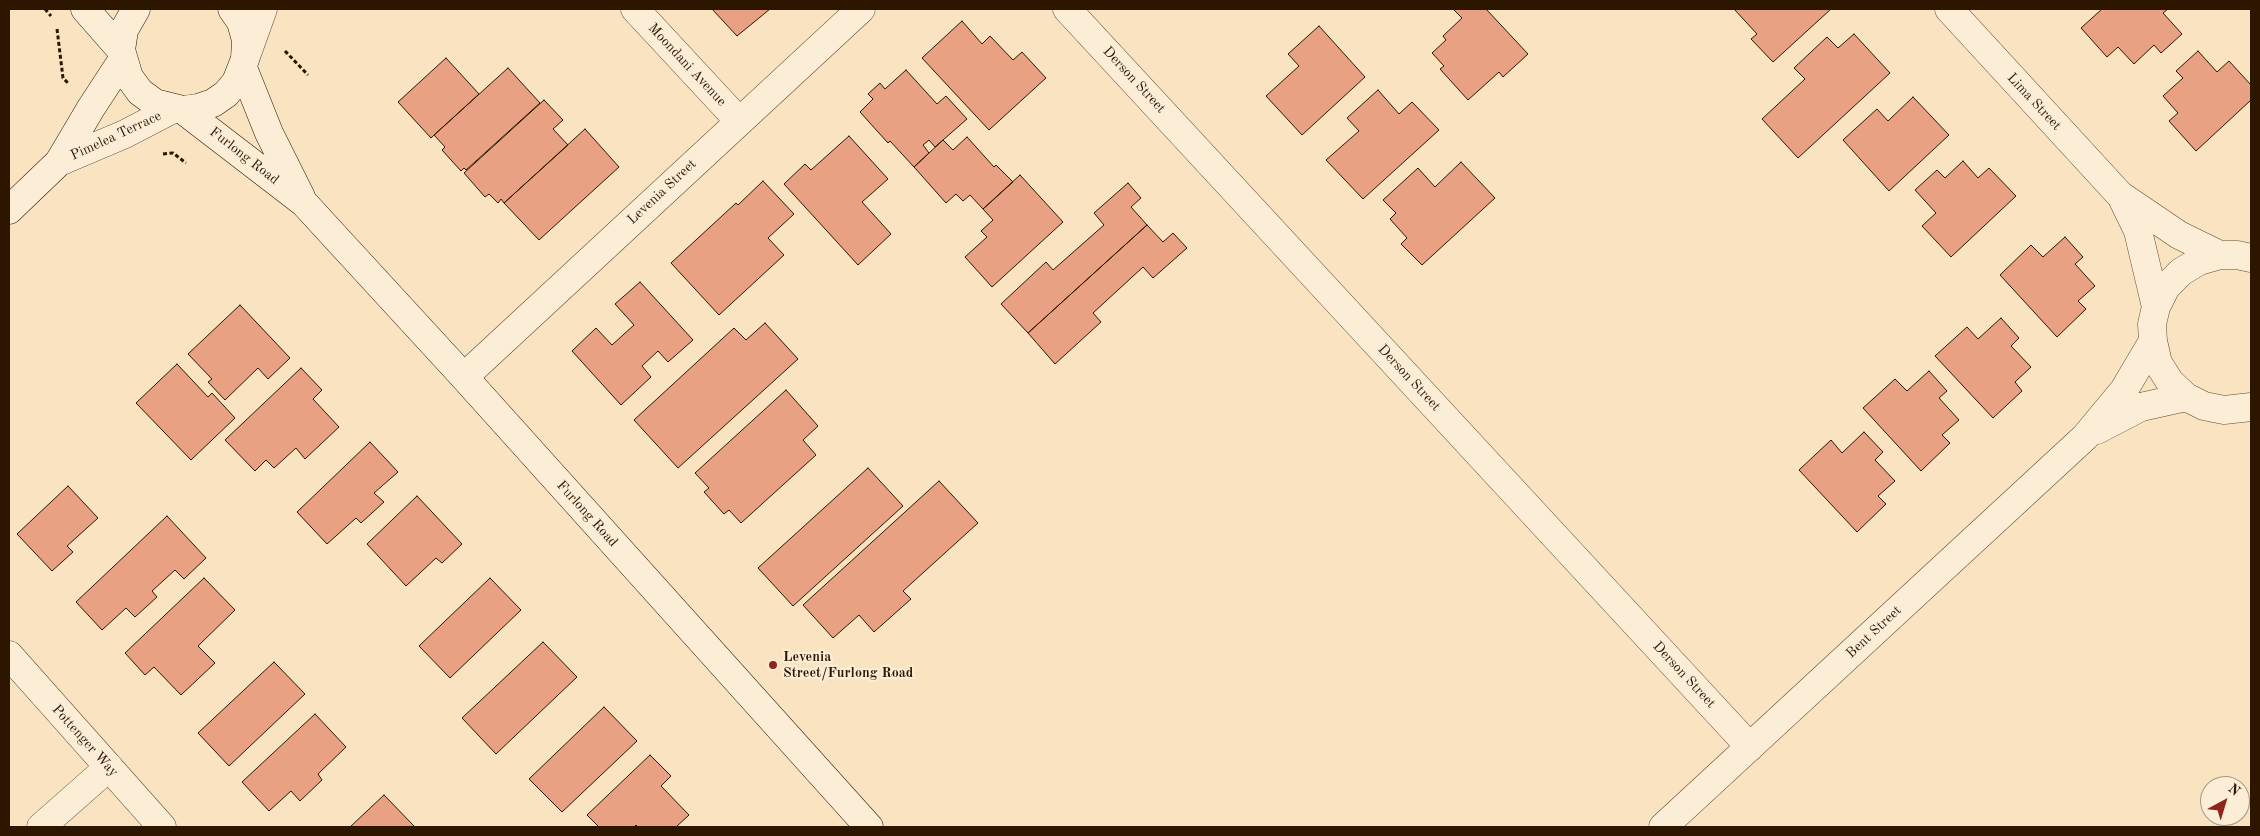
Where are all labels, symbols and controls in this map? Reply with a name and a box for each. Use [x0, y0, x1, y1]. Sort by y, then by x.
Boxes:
street label: Moondani Avenue [644, 20, 730, 110]
street label: Derson Street [1099, 43, 1169, 117]
street label: Lima Street [2003, 70, 2065, 134]
street label: Pimelea Terrace [68, 108, 164, 164]
street label: Furlong Road [206, 124, 282, 188]
street label: Levenia Street [624, 156, 700, 228]
street label: Derson Street [1374, 341, 1444, 415]
street label: Furlong Road [553, 477, 621, 551]
street label: Bent Street [1843, 602, 1905, 662]
street label: Derson Street [1649, 638, 1719, 712]
place label: Levenia Street/Furlong Road [783, 649, 913, 682]
marker: Levenia Street/Furlong Road [767, 659, 779, 671]
street label: Pottenger Way [48, 702, 122, 780]
north arrow [2200, 776, 2250, 826]
text: N [2225, 781, 2242, 799]

